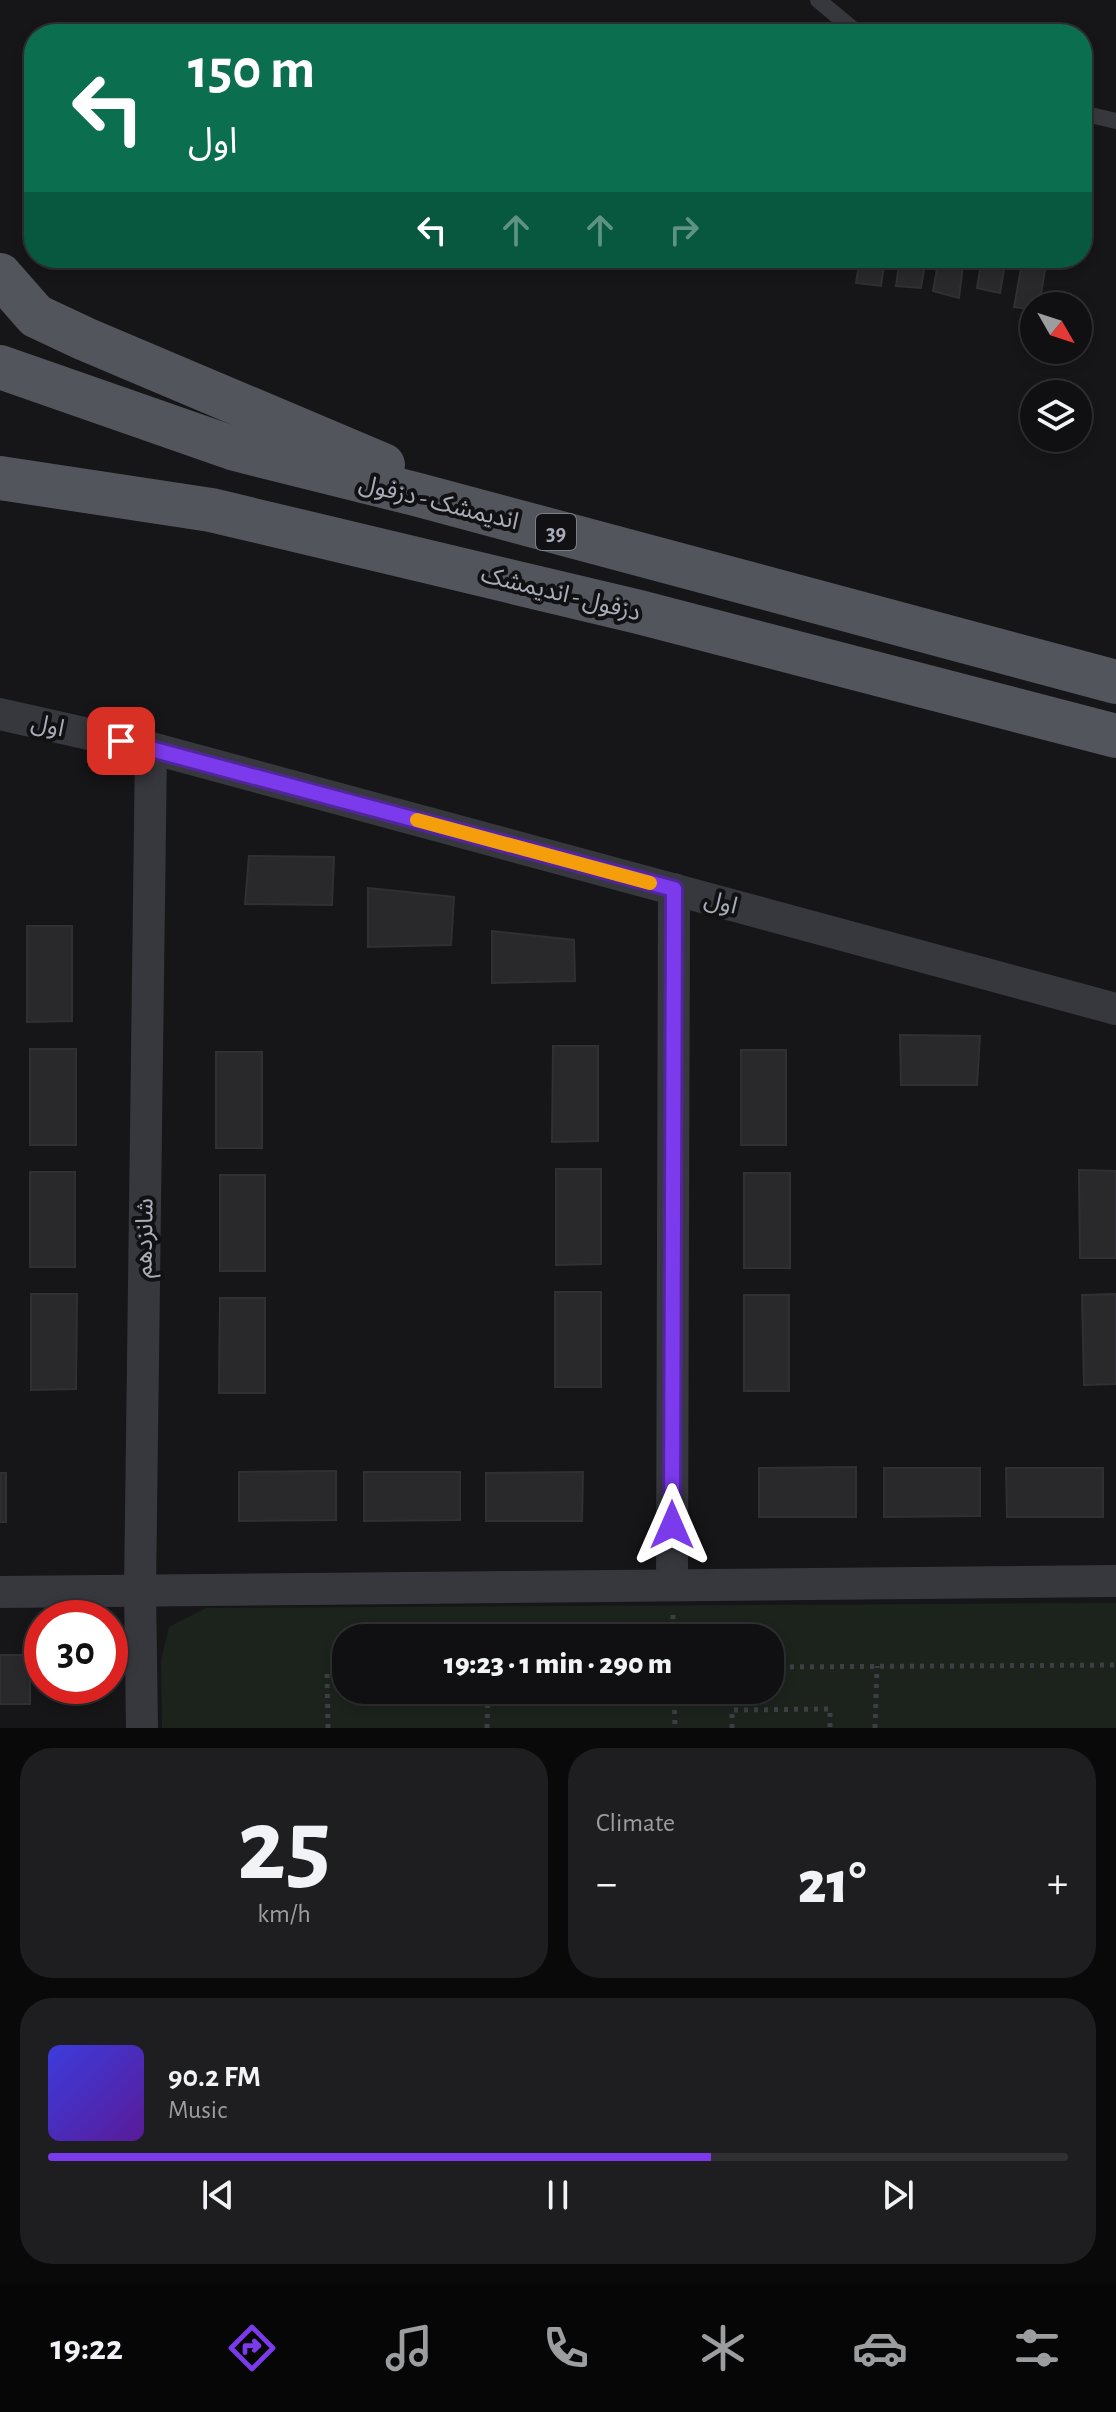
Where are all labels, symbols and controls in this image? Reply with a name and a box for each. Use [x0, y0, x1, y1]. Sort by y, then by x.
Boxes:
text: 150 m [188, 42, 315, 98]
icon: left [56, 56, 160, 160]
text: اول [188, 124, 238, 160]
icon: left [410, 208, 454, 252]
icon: ahead [494, 208, 538, 252]
icon: ahead [578, 208, 622, 252]
icon: right [662, 208, 706, 252]
north arrow [1020, 292, 1092, 364]
map controls [1020, 292, 1092, 452]
button: layers [1020, 380, 1092, 452]
street label: اندیمشک - دزفول [356, 472, 521, 535]
road number: 39 [536, 514, 576, 550]
street label: دزفول - اندیمشک [478, 563, 643, 626]
pin [87, 707, 155, 775]
street label: اول [29, 711, 67, 742]
icon: arrive [99, 719, 143, 763]
street label: اول [701, 887, 740, 920]
street label: شانزدهم [132, 1198, 162, 1278]
position arrow [630, 1483, 714, 1567]
speed limit sign: 30 [24, 1600, 128, 1704]
text: 19:23 · 1 min · 290 m [444, 1649, 672, 1679]
text: 25 [237, 1795, 331, 1899]
text: Climate [596, 1810, 675, 1836]
text: 21° [798, 1854, 866, 1914]
text: − [596, 1862, 617, 1906]
text: + [1047, 1862, 1068, 1906]
text: km/h [257, 1901, 311, 1927]
text: 90.2 FM [168, 2062, 261, 2092]
text: Music [168, 2097, 227, 2123]
icon: previous [196, 2173, 240, 2217]
icon: pause [536, 2173, 580, 2217]
icon: next [876, 2173, 920, 2217]
icon: directions [224, 2320, 280, 2376]
icon: music [381, 2320, 437, 2376]
icon: phone [538, 2320, 594, 2376]
icon: climate [695, 2320, 751, 2376]
icon: car [852, 2320, 908, 2376]
icon: filters [1009, 2320, 1065, 2376]
text: 19:22 [51, 2330, 123, 2366]

